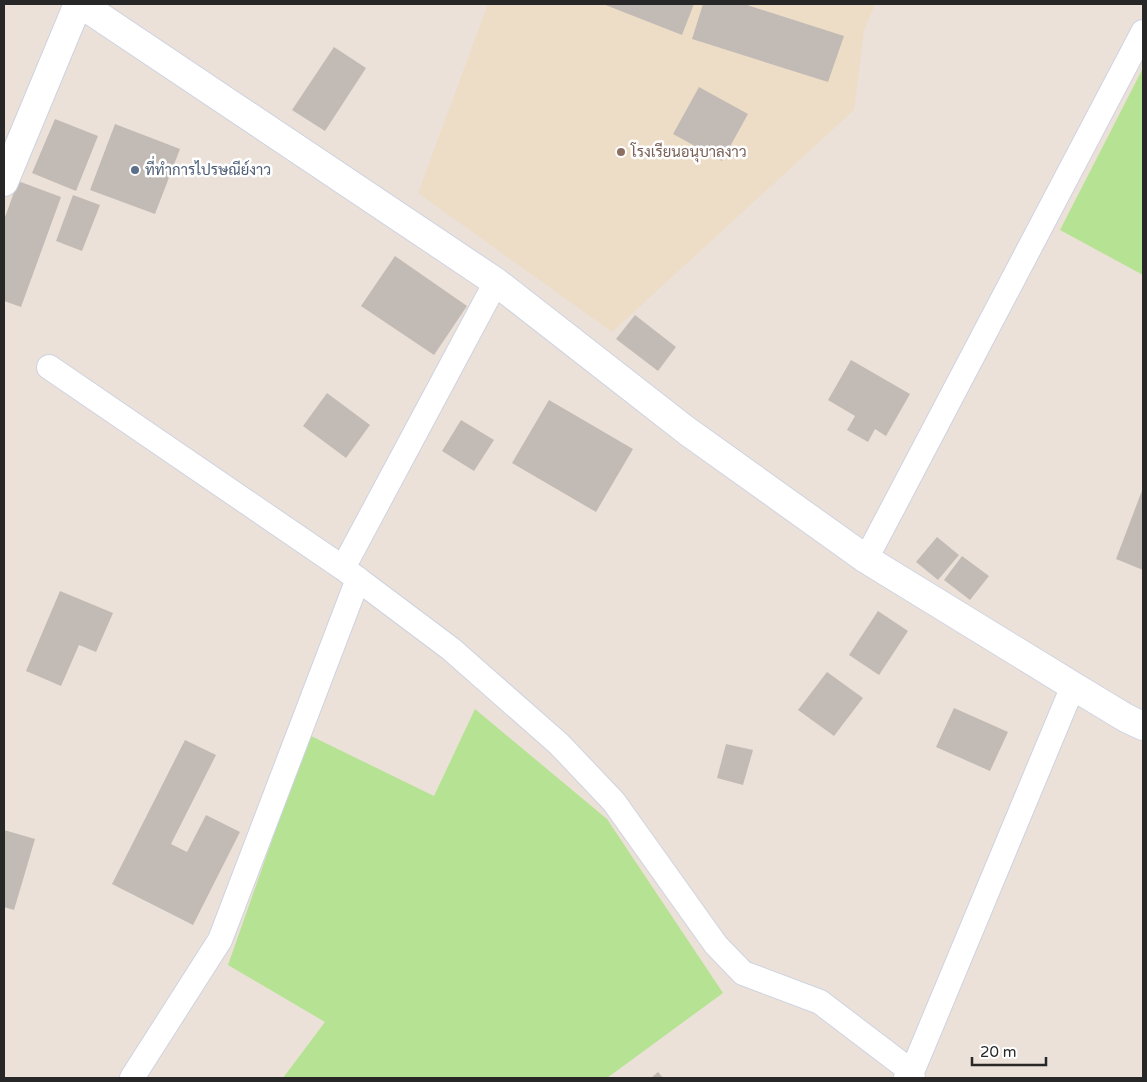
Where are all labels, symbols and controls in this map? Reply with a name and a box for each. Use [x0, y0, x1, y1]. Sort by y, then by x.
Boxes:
place label: โรงเรียนอนุบาลงาว [630, 142, 747, 163]
marker: โรงเรียนอนุบาลงาว [615, 146, 627, 158]
place label: ที่ทำการไปรษณีย์งาว [145, 155, 271, 179]
marker: ที่ทำการไปรษณีย์งาว [129, 164, 141, 176]
scale bar [972, 1034, 1046, 1066]
text: 20 m [980, 1043, 1017, 1061]

